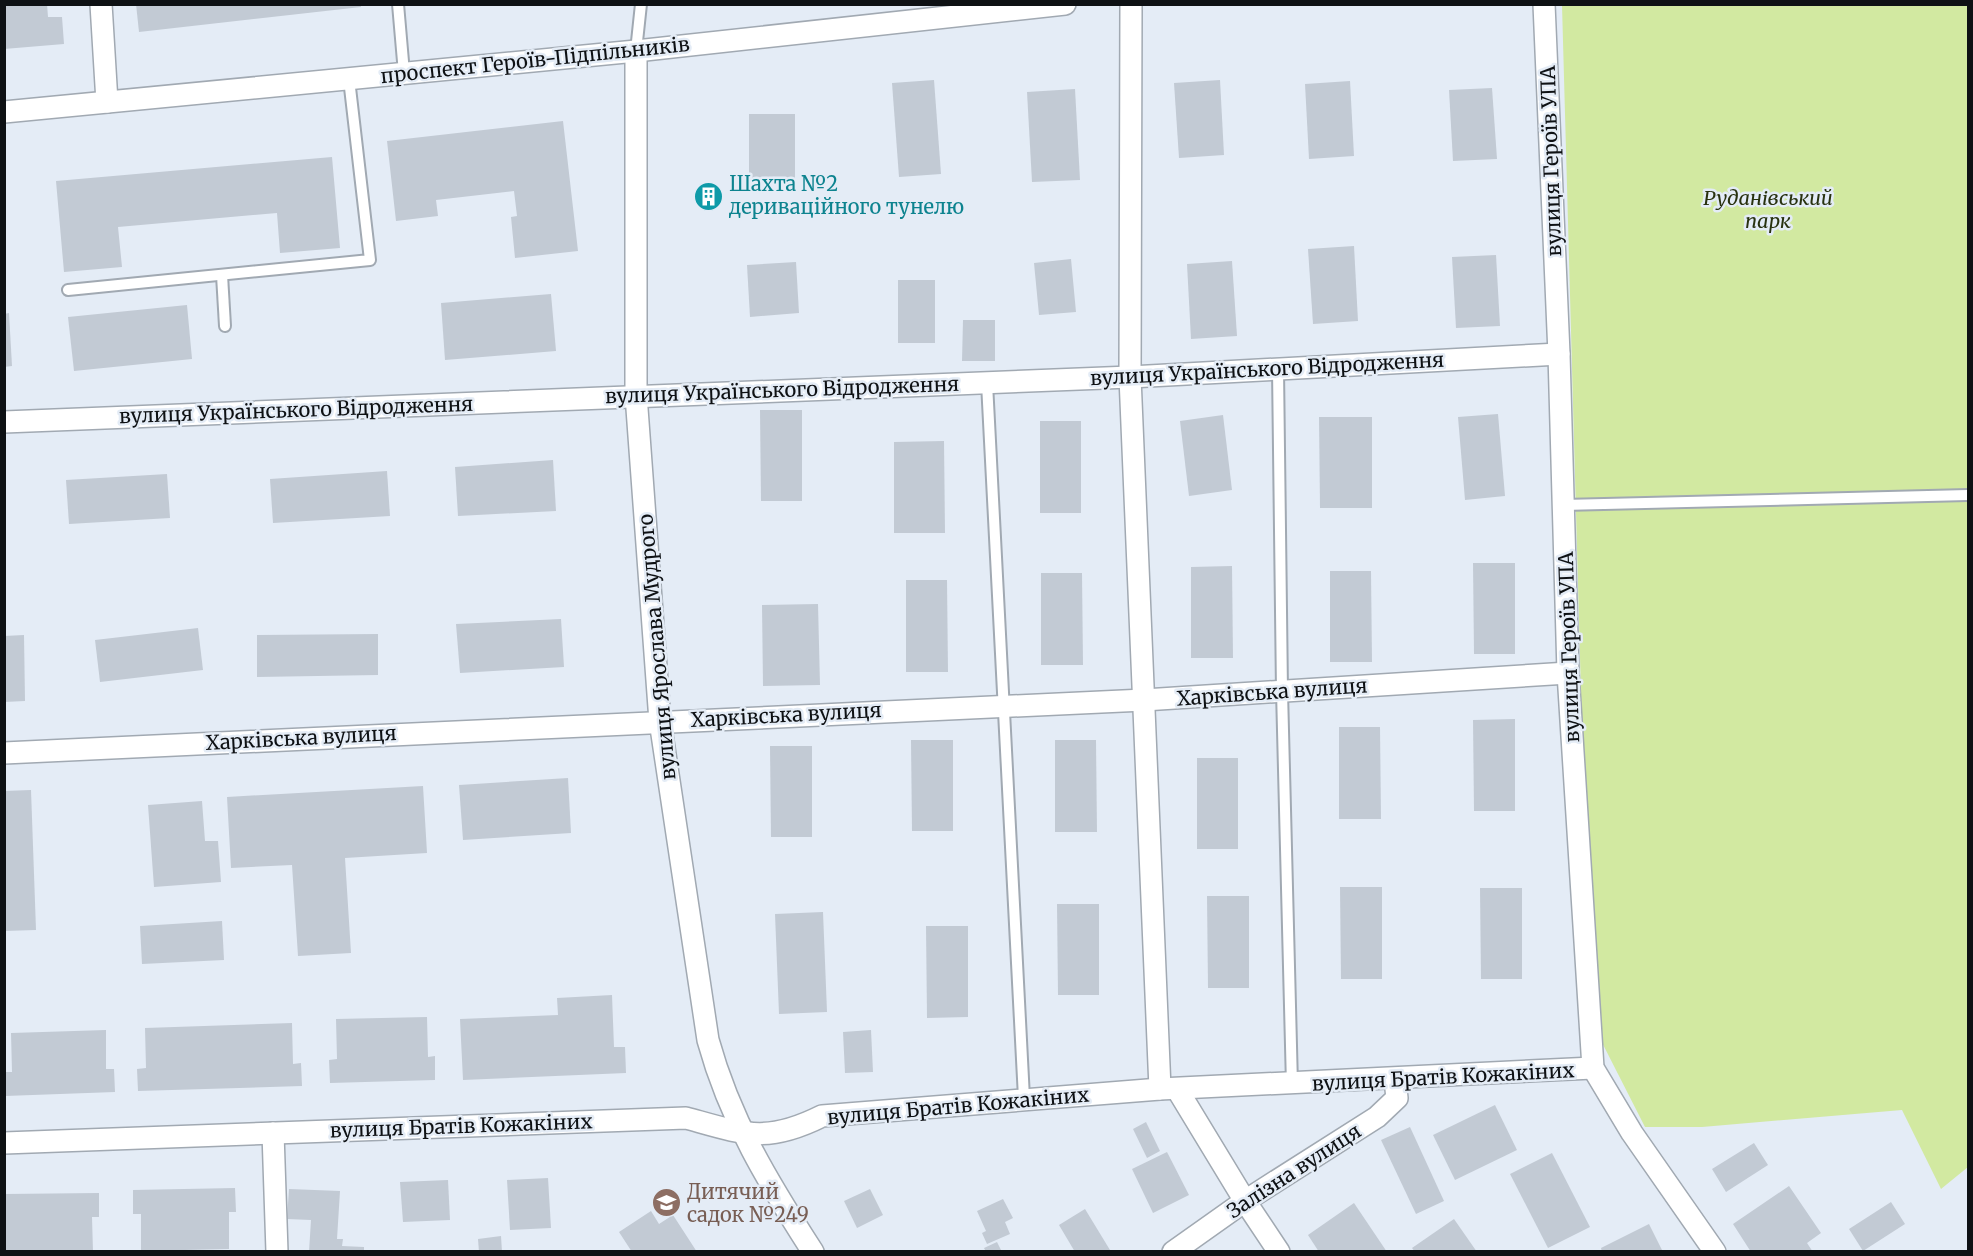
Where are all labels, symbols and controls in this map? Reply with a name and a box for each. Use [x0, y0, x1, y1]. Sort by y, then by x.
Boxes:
street label: проспект Героїв-Підпільників [379, 31, 691, 88]
street label: вулиця Героїв УПА [1535, 64, 1566, 257]
place label: Шахта №2 дериваційного тунелю [728, 171, 964, 219]
building icon: Шахта №2 дериваційного тунелю [692, 180, 724, 212]
park label: Руданівський парк [1703, 185, 1833, 233]
street label: вулиця Українського Відродження [1089, 347, 1445, 390]
street label: вулиця Українського Відродження [604, 371, 960, 408]
street label: вулиця Українського Відродження [118, 391, 474, 428]
street label: вулиця Ярослава Мудрого [632, 513, 681, 781]
street label: вулиця Героїв УПА [1553, 550, 1584, 743]
street label: Харківська вулиця [1176, 672, 1368, 711]
street label: Харківська вулиця [690, 697, 882, 732]
street label: Харківська вулиця [205, 720, 397, 755]
street label: вулиця Братів Кожакіних [1311, 1057, 1575, 1096]
street label: вулиця Братів Кожакіних [826, 1082, 1090, 1129]
street label: вулиця Братів Кожакіних [329, 1108, 593, 1143]
street label: Залізна вулиця [1222, 1118, 1365, 1223]
place label: Дитячий садок №249 [687, 1179, 809, 1227]
school or university icon: Дитячий садок №249 [650, 1187, 682, 1219]

